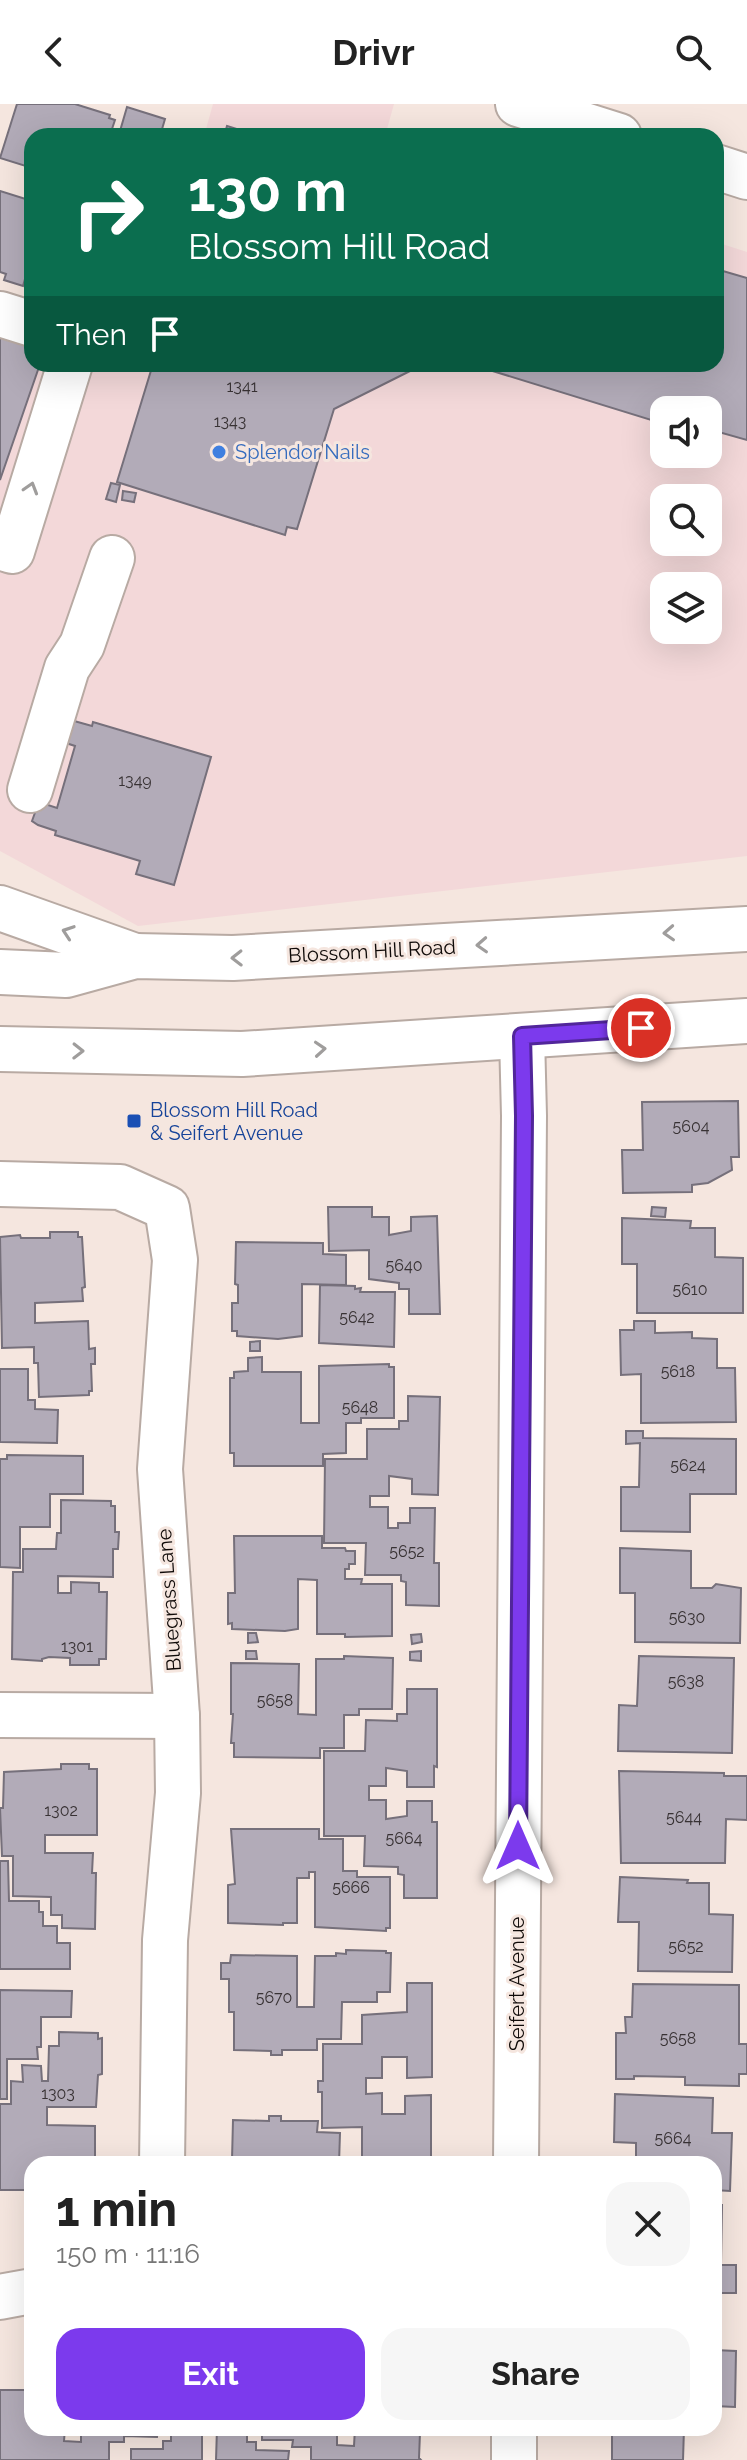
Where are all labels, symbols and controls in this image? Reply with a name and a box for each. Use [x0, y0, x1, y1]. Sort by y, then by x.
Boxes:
icon: back [32, 30, 76, 74]
icon: search [671, 30, 715, 74]
text: Drivr [332, 31, 415, 73]
text: 130 m [188, 158, 347, 224]
icon: right [56, 160, 160, 264]
text: Blossom Hill Road [188, 225, 490, 267]
icon: arrive [143, 312, 187, 356]
text: Then [56, 317, 127, 352]
house number: 1341 [227, 377, 258, 396]
map controls [650, 396, 722, 644]
button: sound [650, 396, 722, 468]
house number: 1343 [214, 412, 246, 431]
place label: Splendor Nails [235, 440, 370, 464]
marker: Splendor Nails [210, 443, 228, 461]
one-way arrow [22, 482, 38, 495]
button: search [650, 484, 722, 556]
button: layers [650, 572, 722, 644]
house number: 1349 [118, 771, 152, 790]
one-way arrow [662, 924, 675, 941]
one-way arrow [61, 925, 75, 942]
street label: Blossom Hill Road [288, 935, 456, 967]
one-way arrow [475, 936, 488, 953]
one-way arrow [230, 949, 243, 966]
pin [607, 994, 675, 1062]
icon: arrive [619, 1006, 663, 1050]
one-way arrow [314, 1041, 327, 1058]
one-way arrow [72, 1042, 85, 1059]
place label: Blossom Hill Road & Seifert Avenue [150, 1098, 318, 1145]
marker: Blossom Hill Road & Seifert Avenue [125, 1112, 143, 1130]
house number: 5604 [673, 1117, 710, 1136]
house number: 5640 [386, 1256, 422, 1275]
house number: 5610 [672, 1280, 708, 1299]
house number: 5642 [339, 1308, 375, 1327]
house number: 5618 [661, 1362, 695, 1381]
house number: 5648 [342, 1398, 378, 1417]
house number: 5624 [670, 1456, 706, 1475]
street label: Bluegrass Lane [152, 1528, 186, 1672]
house number: 5652 [389, 1542, 425, 1561]
house number: 5630 [669, 1608, 705, 1627]
house number: 1301 [61, 1637, 93, 1656]
house number: 5638 [668, 1672, 704, 1691]
house number: 5658 [257, 1691, 293, 1710]
house number: 1302 [44, 1801, 78, 1820]
position arrow [476, 1804, 560, 1888]
house number: 5644 [666, 1808, 702, 1827]
house number: 5664 [386, 1829, 423, 1848]
house number: 5666 [332, 1878, 370, 1897]
street label: Seifert Avenue [505, 1916, 529, 2051]
house number: 5652 [668, 1937, 704, 1956]
house number: 5670 [256, 1988, 292, 2007]
house number: 5658 [660, 2029, 696, 2048]
house number: 1303 [41, 2084, 75, 2103]
house number: 5664 [655, 2129, 692, 2148]
text: 1 min [56, 2181, 177, 2237]
button: close [606, 2182, 690, 2266]
text: 150 m · 11:16 [56, 2239, 200, 2269]
button: Exit [56, 2328, 365, 2420]
button: Share [381, 2328, 690, 2420]

